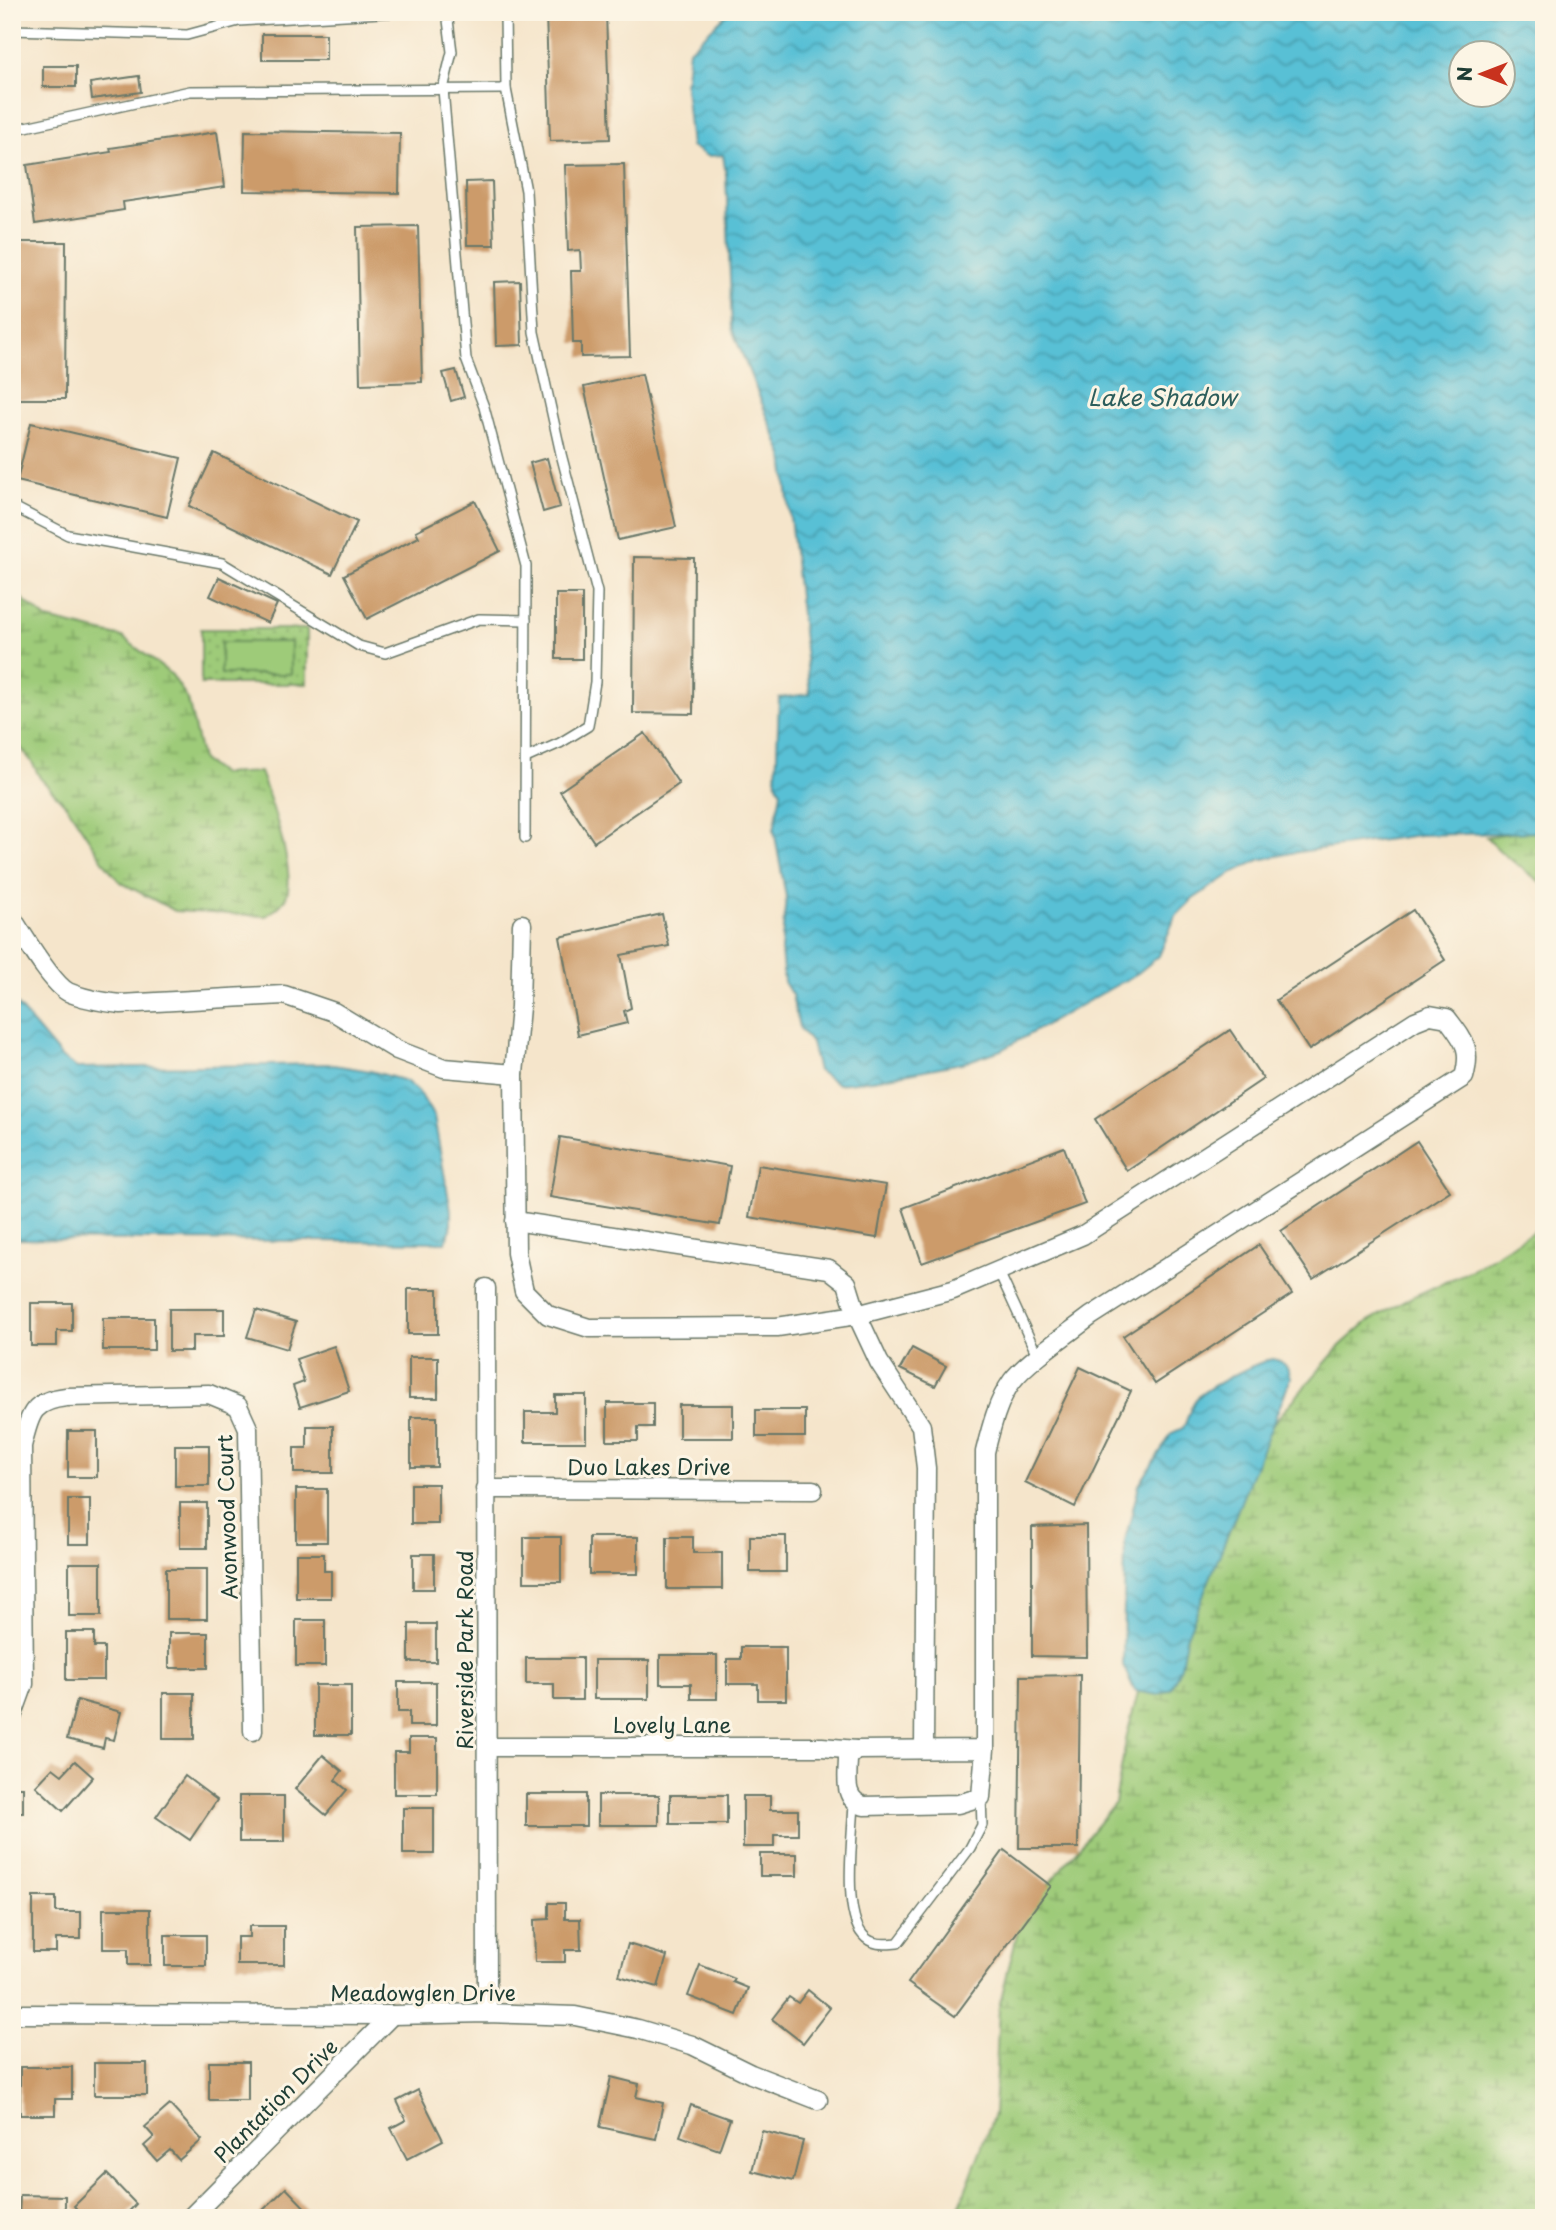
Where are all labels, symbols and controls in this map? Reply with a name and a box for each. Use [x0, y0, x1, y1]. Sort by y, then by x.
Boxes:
north arrow [1448, 38, 1518, 108]
text: N [1450, 66, 1478, 82]
water label: Lake Shadow [1088, 379, 1239, 414]
street label: Avonwood Court [207, 1434, 245, 1600]
street label: Duo Lakes Drive [567, 1450, 731, 1482]
street label: Riverside Park Road [448, 1550, 480, 1750]
street label: Lovely Lane [613, 1708, 731, 1740]
street label: Meadowglen Drive [330, 1976, 516, 2008]
street label: Plantation Drive [206, 2031, 344, 2169]

